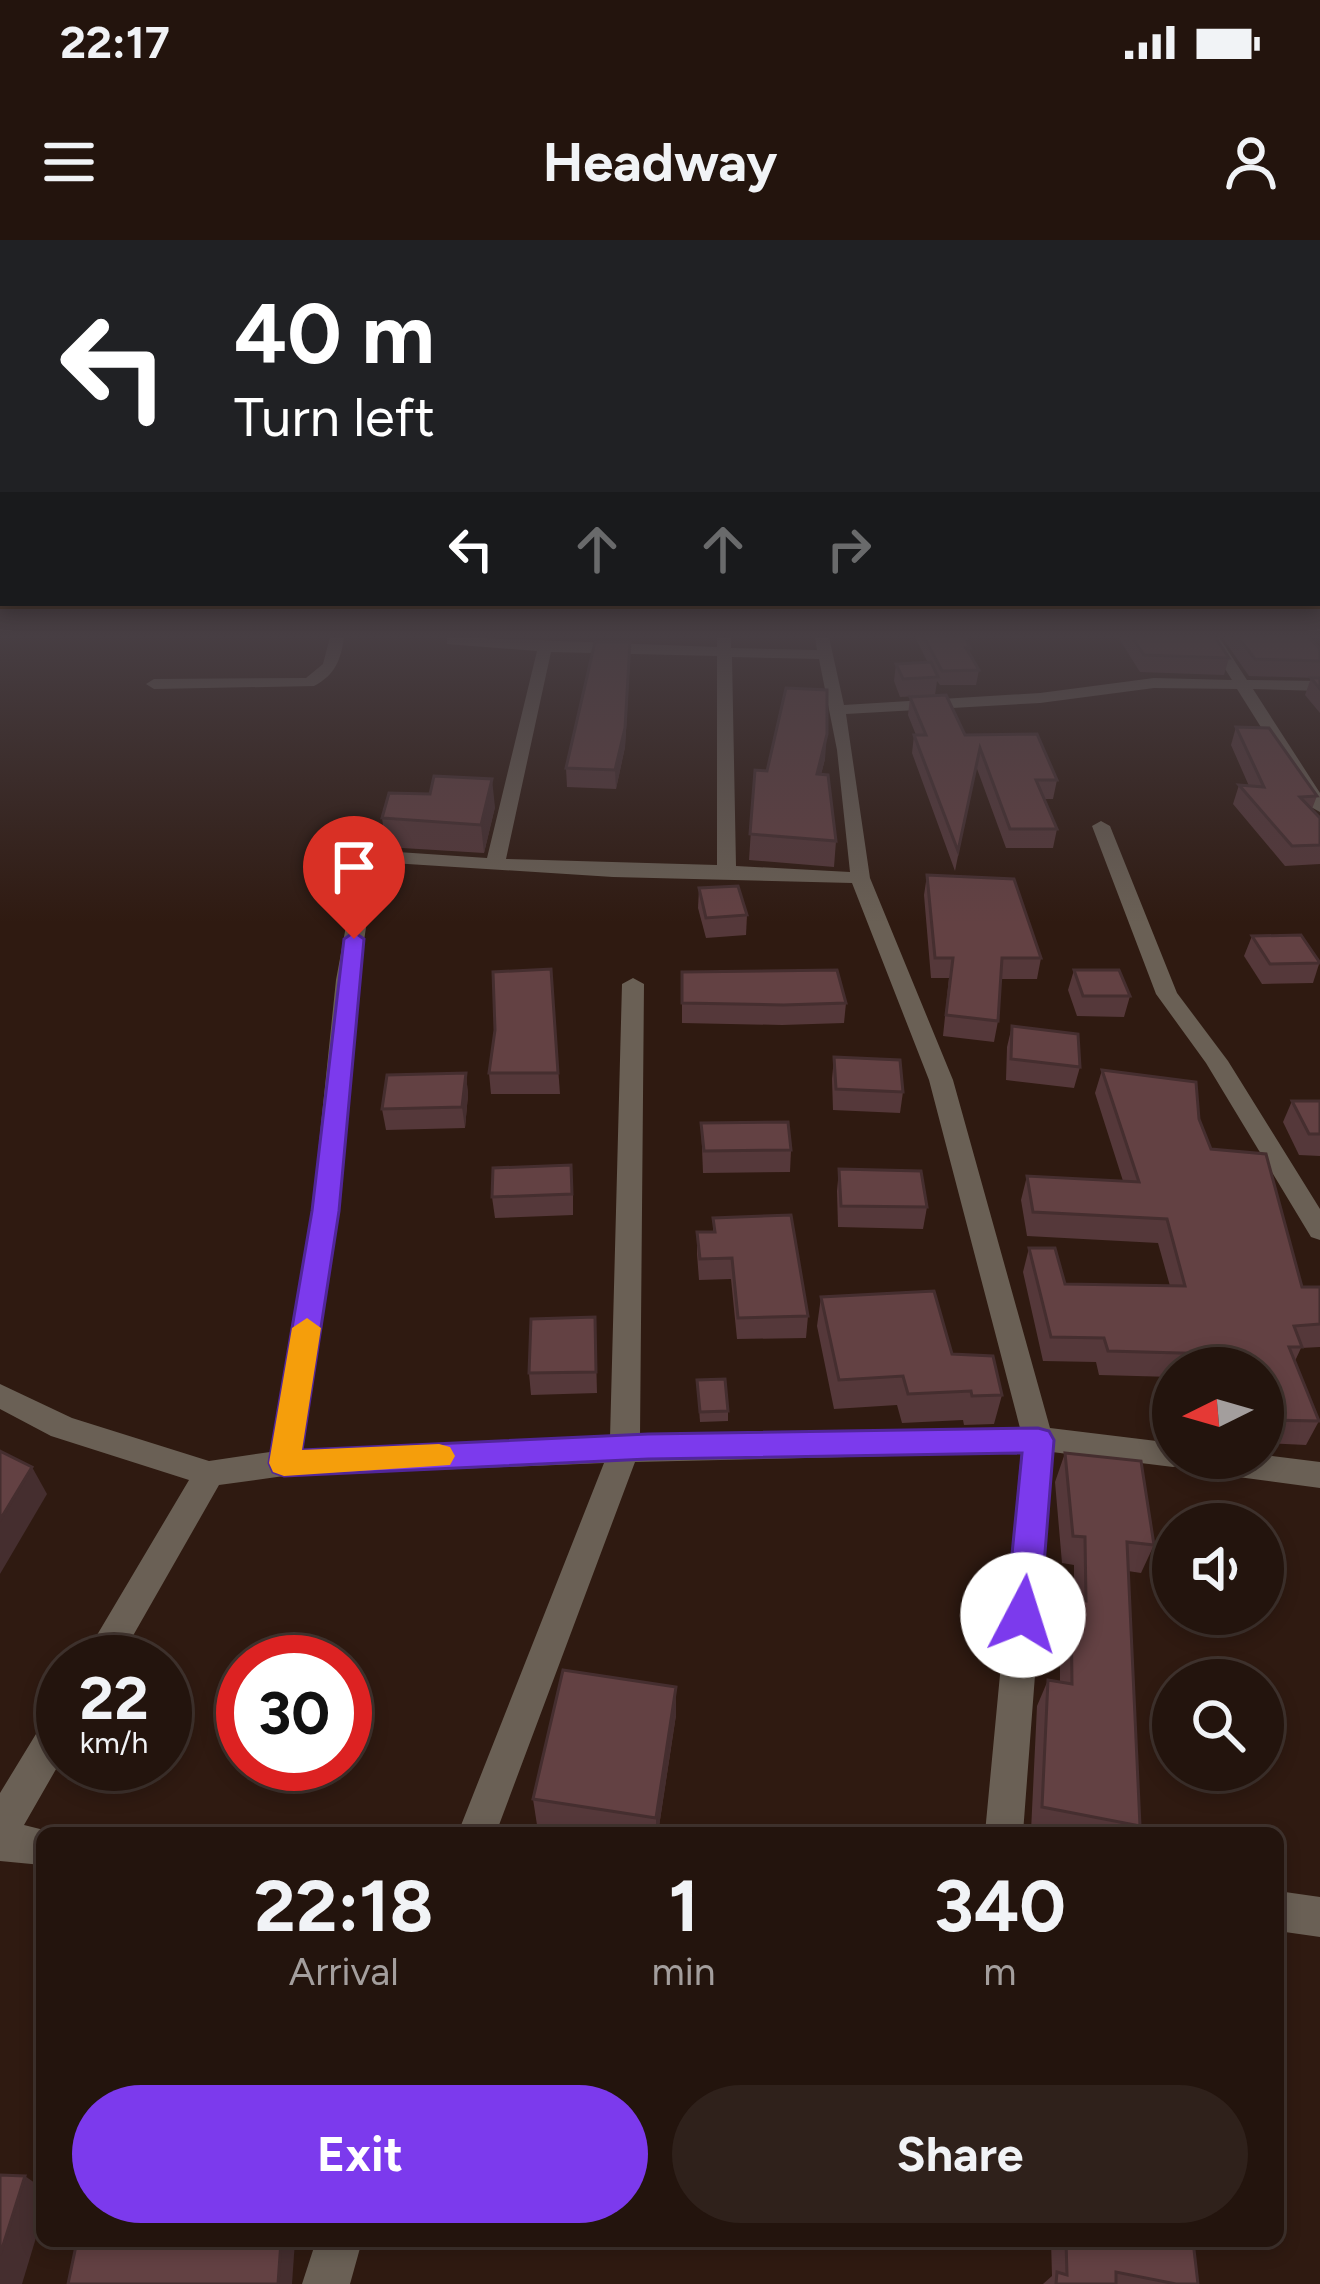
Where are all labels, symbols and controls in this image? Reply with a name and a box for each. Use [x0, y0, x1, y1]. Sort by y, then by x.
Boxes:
text: 22:17 [60, 15, 170, 69]
icon: menu [36, 129, 102, 195]
icon: person [1218, 129, 1284, 195]
text: Headway [543, 130, 777, 195]
text: 40 m [234, 283, 435, 384]
icon: left [36, 288, 192, 444]
text: Turn left [234, 385, 435, 450]
icon: left [438, 516, 504, 582]
icon: ahead [564, 516, 630, 582]
icon: ahead [690, 516, 756, 582]
icon: right [816, 516, 882, 582]
pin [303, 816, 405, 939]
icon: arrive [321, 834, 387, 900]
north arrow [1152, 1347, 1284, 1479]
map controls [1152, 1347, 1284, 1791]
button: sound [1152, 1503, 1284, 1635]
position arrow [960, 1552, 1086, 1678]
speed limit sign: 30 [216, 1635, 372, 1791]
button: search [1152, 1659, 1284, 1791]
text: 22 [79, 1662, 149, 1734]
text: km/h [80, 1724, 148, 1761]
text: 22:18 [254, 1863, 434, 1949]
text: 1 [668, 1863, 699, 1949]
text: 340 [934, 1863, 1066, 1949]
text: Arrival [289, 1948, 399, 1995]
text: min [652, 1948, 716, 1995]
text: m [983, 1948, 1016, 1995]
button: Exit [72, 2085, 648, 2223]
button: Share [672, 2085, 1248, 2223]

